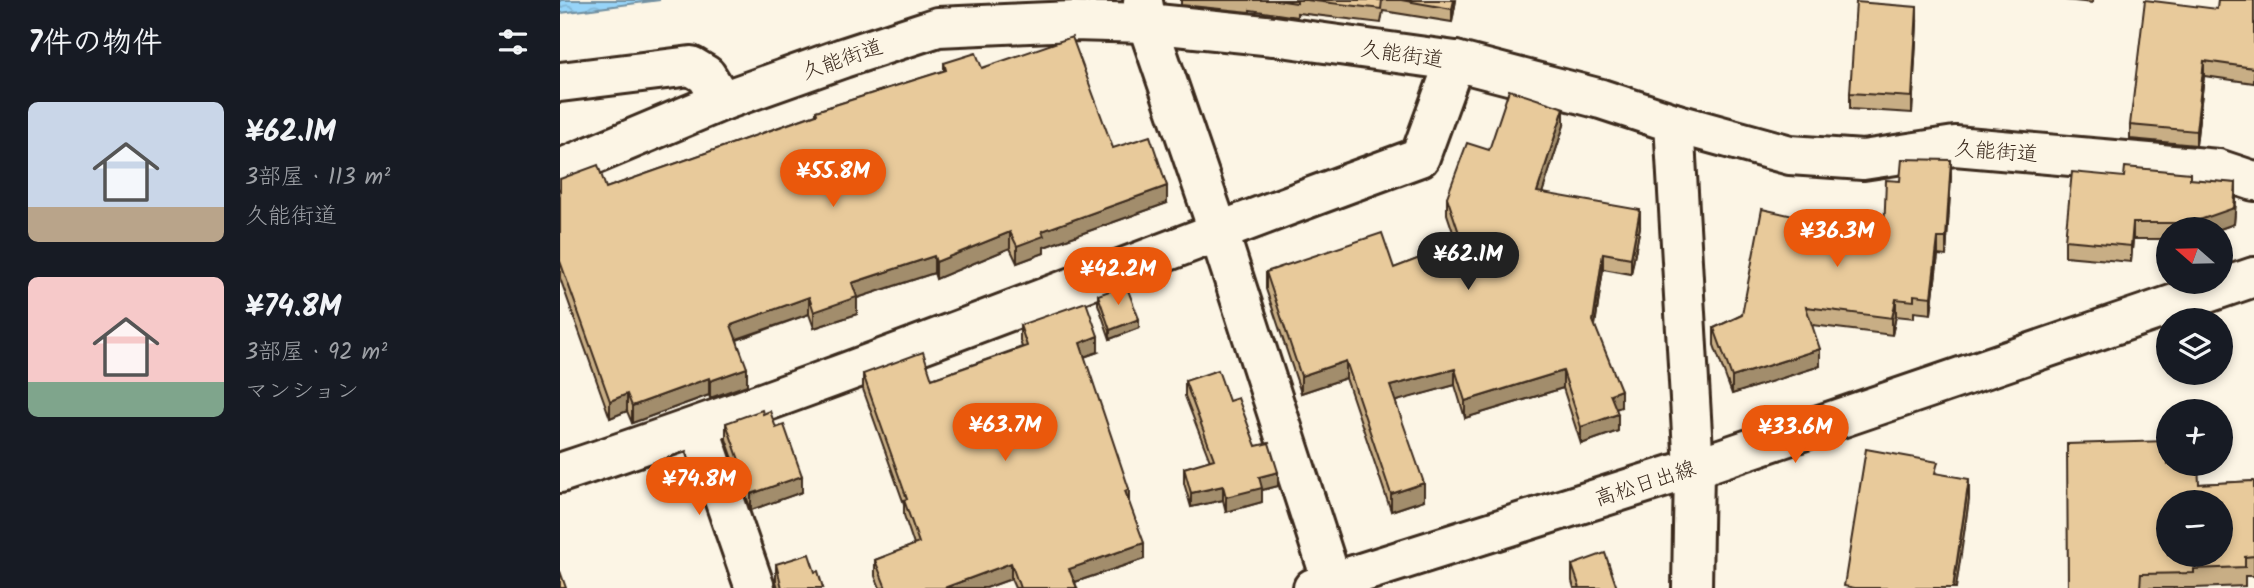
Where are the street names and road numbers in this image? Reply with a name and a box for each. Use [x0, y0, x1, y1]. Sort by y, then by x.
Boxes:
street label: 久能街道 [797, 31, 888, 90]
street label: 久能街道 [1358, 33, 1446, 78]
street label: 久能街道 [1953, 133, 2039, 172]
street label: 高松日出線 [1590, 453, 1700, 516]

